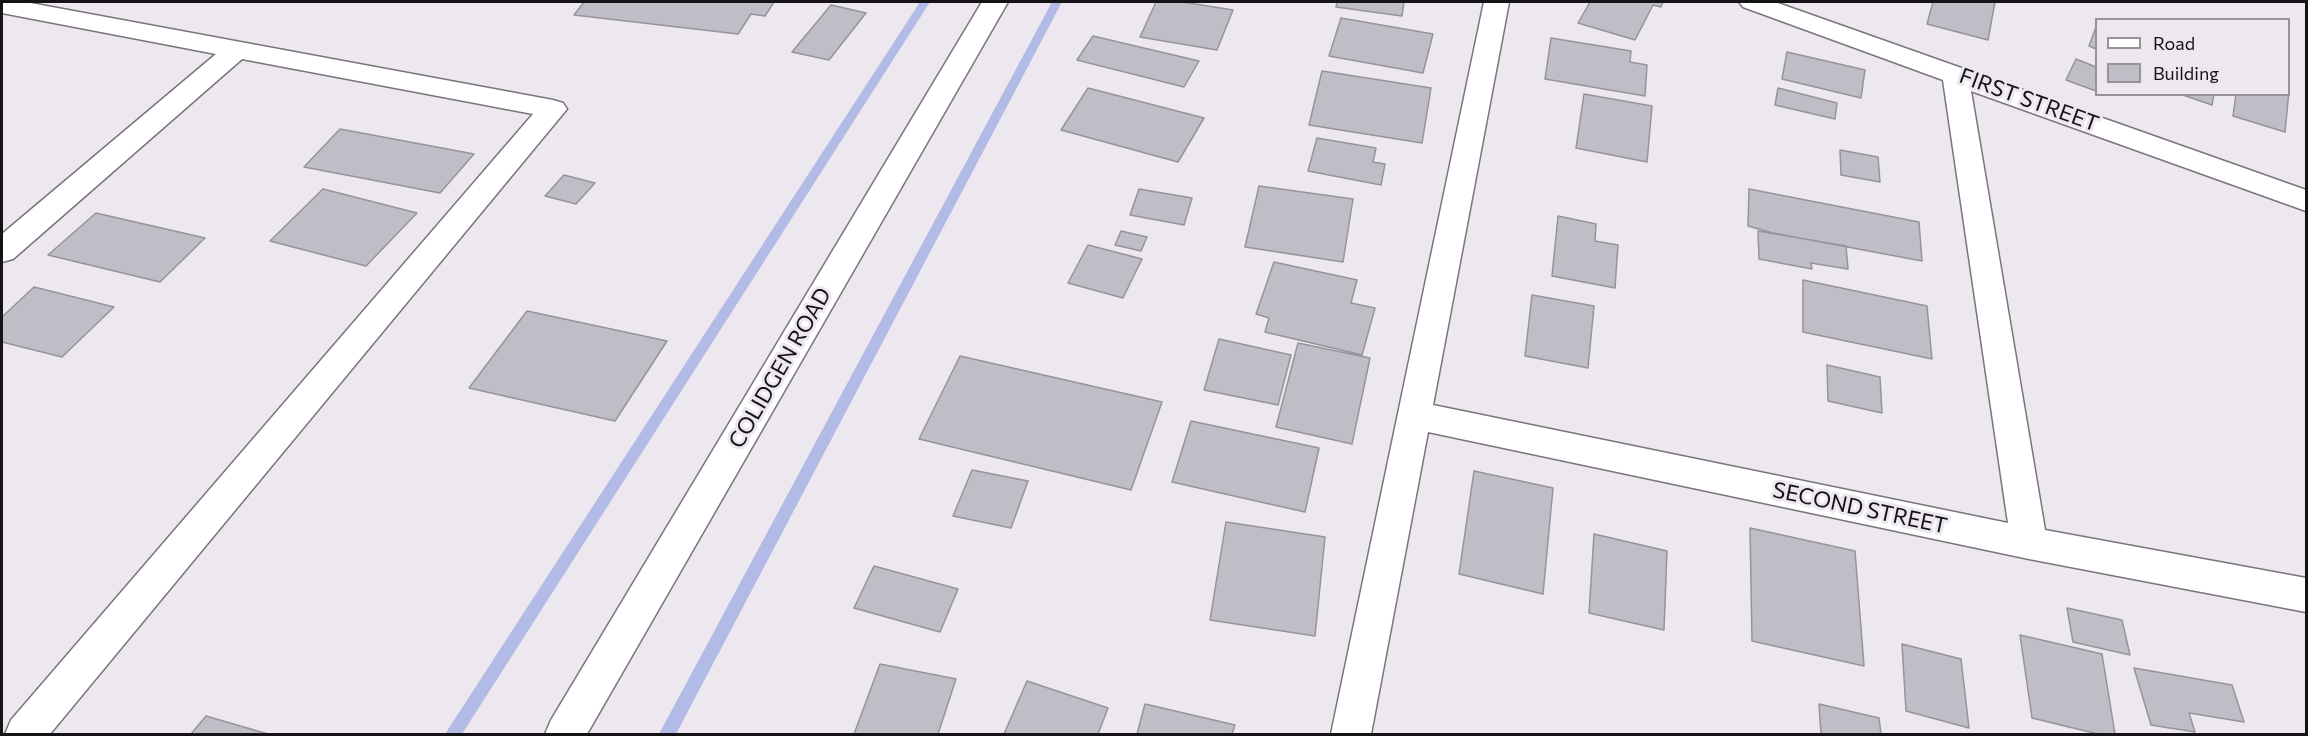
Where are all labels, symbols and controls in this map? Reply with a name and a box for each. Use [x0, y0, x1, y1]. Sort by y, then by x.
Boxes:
legend [2095, 18, 2290, 96]
text: Road [2153, 32, 2195, 54]
text: Building [2153, 62, 2219, 84]
street label: FIRST STREET [1956, 63, 2102, 137]
street label: COLIDGEN ROAD [723, 283, 837, 453]
street label: SECOND STREET [1770, 477, 1950, 539]

